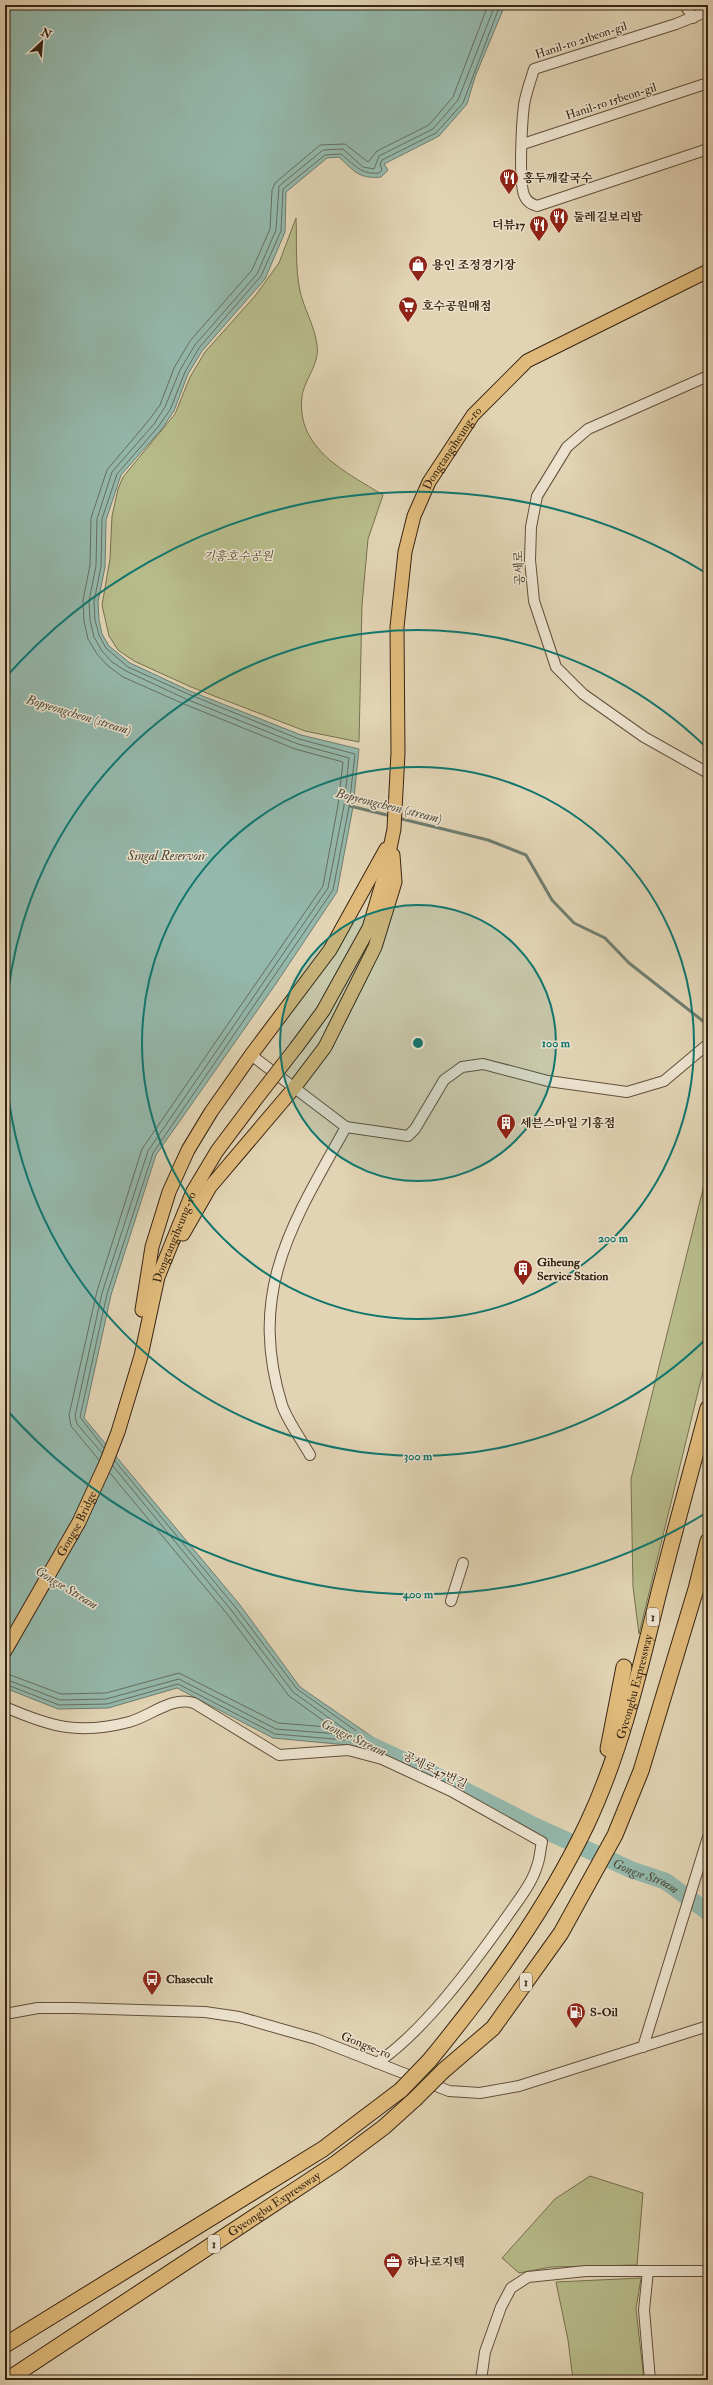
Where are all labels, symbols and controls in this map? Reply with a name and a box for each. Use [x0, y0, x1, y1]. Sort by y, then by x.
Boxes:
street label: Hanil-ro 21beon-gil [533, 19, 629, 62]
north arrow [22, 22, 62, 62]
text: N [38, 25, 54, 42]
street label: Hanil-ro 15beon-gil [564, 80, 658, 123]
restaurant icon: 홍두깨칼국수 [498, 167, 520, 195]
place label: 홍두깨칼국수 [523, 171, 593, 186]
restaurant icon: 둘레길보리밥 [548, 206, 570, 234]
place label: 둘레길보리밥 [573, 210, 643, 225]
restaurant icon: 더뷰17 [528, 214, 550, 242]
place label: 더뷰17 [492, 218, 525, 233]
shop icon: 용인 조정경기장 [407, 254, 429, 282]
place label: 용인 조정경기장 [432, 258, 516, 273]
supermarket icon: 호수공원매점 [397, 295, 419, 323]
place label: 호수공원매점 [422, 299, 492, 314]
street label: Dongtangiheung-ro [420, 403, 485, 492]
park label: 기흥호수공원 [203, 549, 274, 564]
street label: 공세로 [511, 550, 528, 586]
water label: Bopyeongcheon (stream) [23, 691, 133, 738]
water label: Bopyeongcheon (stream) [333, 785, 443, 827]
water label: Singal Reservoir [127, 848, 208, 864]
centre of rings [411, 1036, 425, 1050]
text: 100 m [542, 1036, 571, 1051]
building icon: 세븐스마일 기흥점 [495, 1112, 517, 1140]
place label: 세븐스마일 기흥점 [520, 1116, 615, 1131]
street label: Dongtangiheung-ro [150, 1190, 200, 1284]
text: 200 m [598, 1231, 629, 1246]
place label: Giheung Service Station [537, 1255, 609, 1284]
building icon: Giheung Service Station [512, 1258, 534, 1286]
text: 300 m [404, 1449, 433, 1464]
street label: Gongse Bridge [54, 1489, 100, 1560]
water label: Gongse Stream [32, 1563, 101, 1613]
text: 400 m [402, 1587, 434, 1602]
road number: 1 [647, 1608, 659, 1626]
street label: Gyeongbu Expressway [613, 1632, 656, 1741]
water label: Gongse Stream [318, 1716, 389, 1760]
street label: 공세로47번길 [400, 1748, 469, 1792]
water label: Gongse Stream [610, 1855, 682, 1898]
bus stop icon: Chasecult [141, 1968, 163, 1996]
place label: Chasecult [166, 1972, 213, 1987]
road number: 1 [520, 1973, 532, 1991]
fuel station icon: S-Oil [565, 2001, 587, 2029]
place label: S-Oil [590, 2005, 619, 2020]
street label: Gongse-ro [339, 2029, 393, 2062]
street label: Gyeongbu Expressway [225, 2168, 324, 2240]
road number: 1 [208, 2235, 220, 2253]
office icon: 하나로지텍 [382, 2251, 404, 2279]
place label: 하나로지텍 [407, 2255, 465, 2270]

